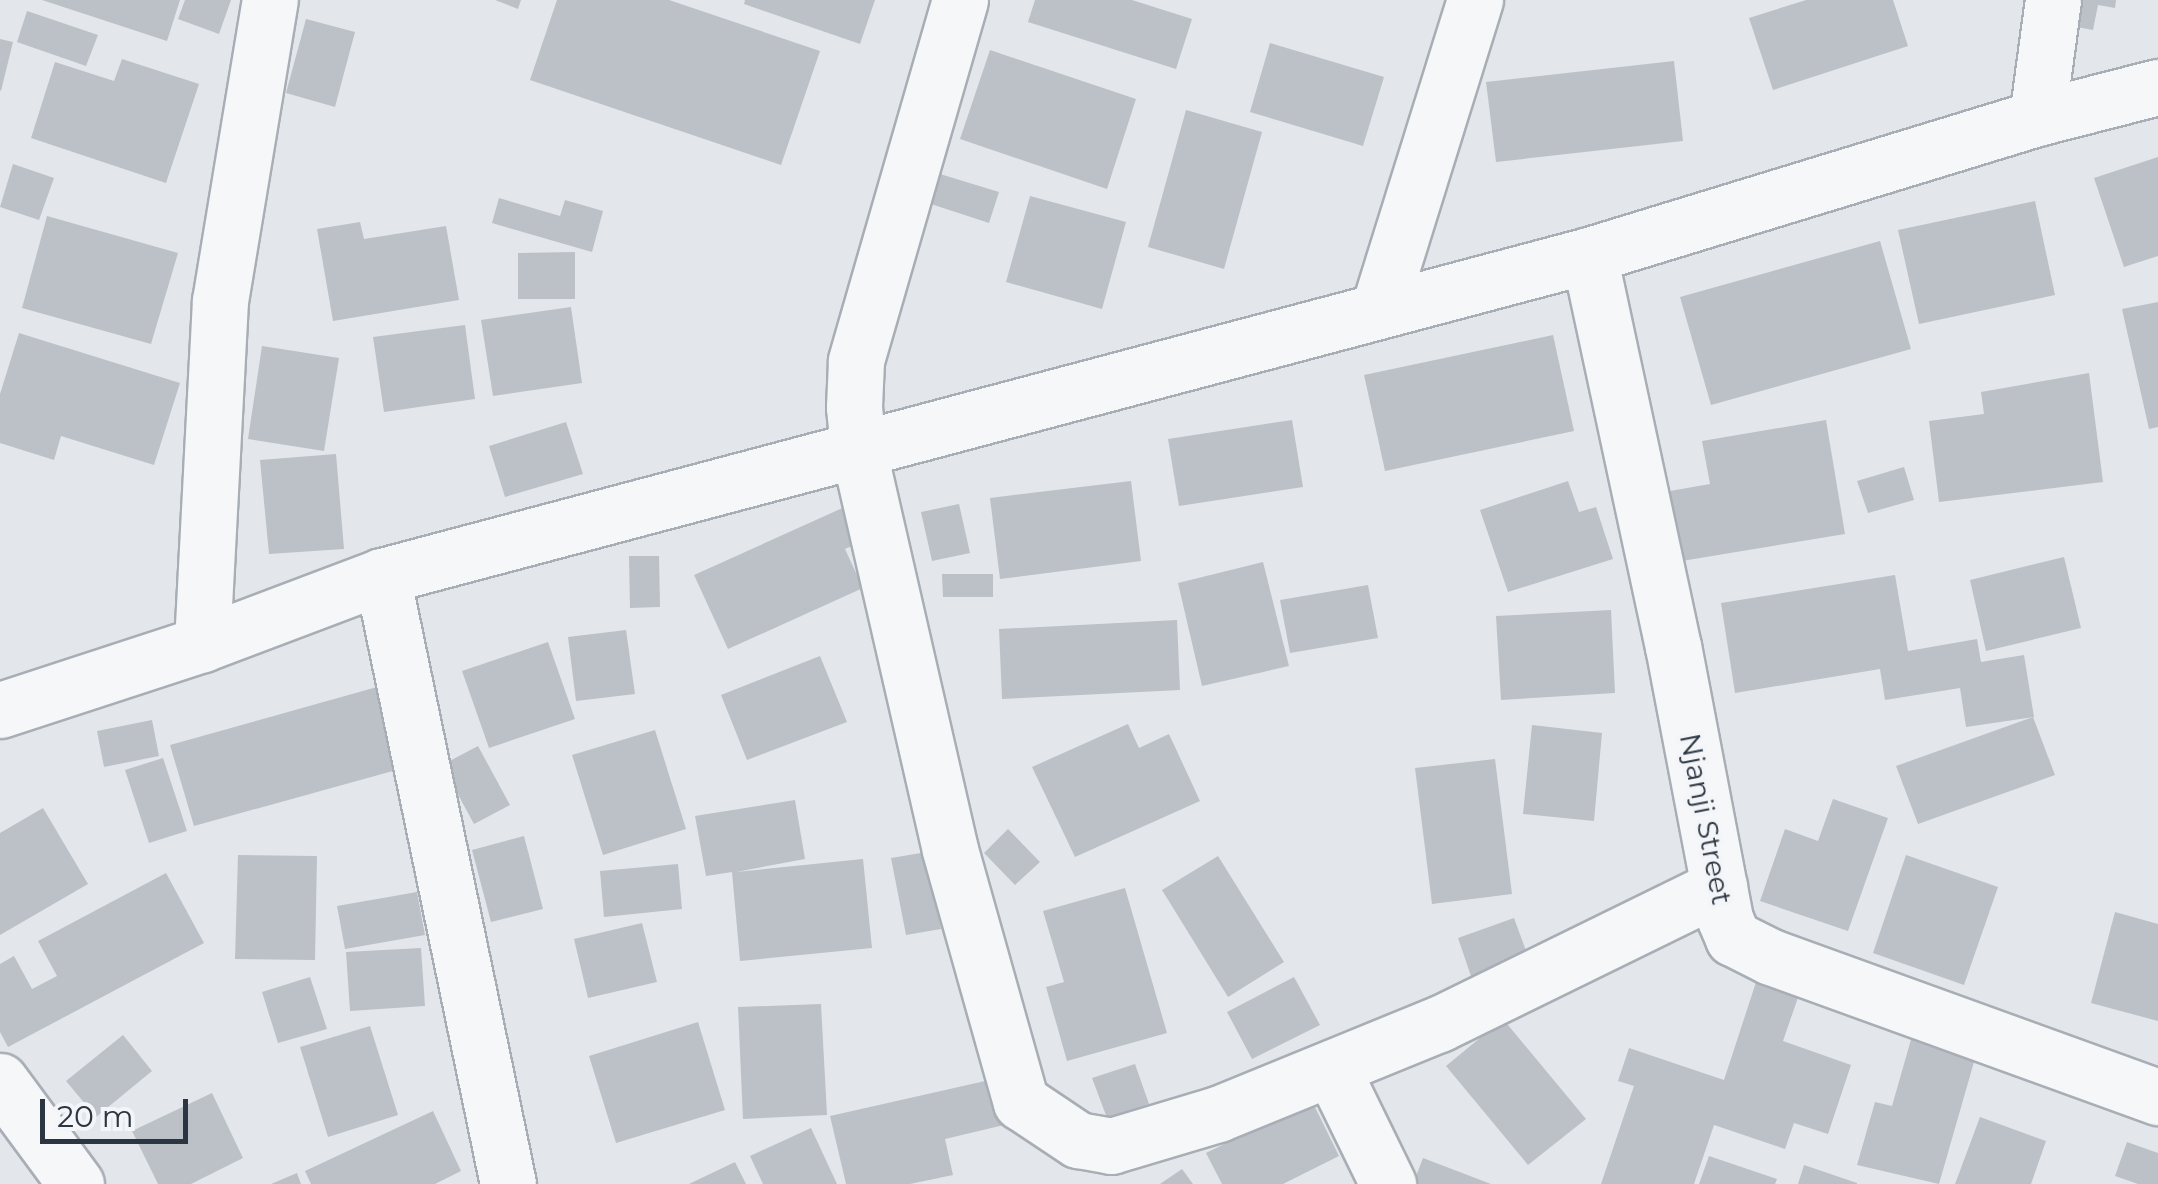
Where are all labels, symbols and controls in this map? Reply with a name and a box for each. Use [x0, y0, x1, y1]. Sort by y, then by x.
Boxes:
street label: Njanji Street [1673, 731, 1739, 907]
scale bar [45, 1079, 192, 1141]
text: 20 m [57, 1098, 134, 1135]

